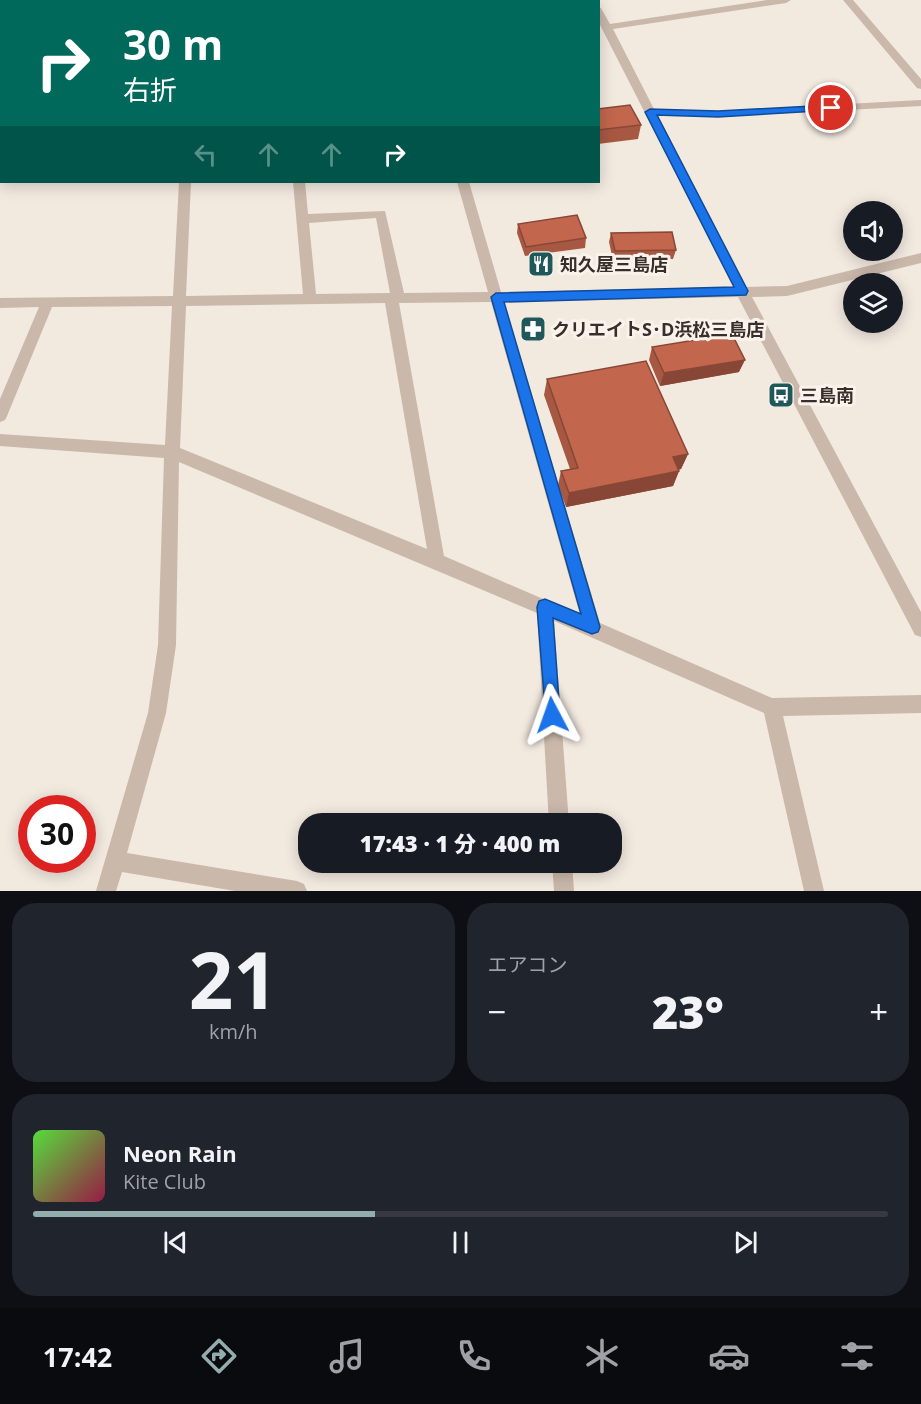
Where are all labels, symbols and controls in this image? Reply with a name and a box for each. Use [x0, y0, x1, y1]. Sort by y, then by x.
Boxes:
text: 30 m [123, 15, 223, 72]
icon: right [24, 24, 102, 102]
text: 右折 [123, 71, 177, 108]
pin [805, 82, 856, 133]
icon: arrive [814, 91, 847, 124]
icon: left [189, 138, 222, 171]
icon: ahead [252, 138, 285, 171]
icon: ahead [315, 138, 348, 171]
icon: right [378, 138, 411, 171]
map controls [843, 201, 903, 333]
button: sound [843, 201, 903, 261]
restaurant icon: 知久屋三島店 [526, 249, 556, 279]
place label: 知久屋三島店 [560, 252, 668, 276]
button: layers [843, 273, 903, 333]
pharmacy icon: クリエイトS･D浜松三島店 [518, 314, 548, 344]
place label: クリエイトS･D浜松三島店 [552, 317, 764, 341]
bus stop icon: 三島南 [766, 380, 796, 410]
place label: 三島南 [800, 383, 854, 407]
position arrow [520, 683, 584, 747]
speed limit sign: 30 [18, 795, 96, 873]
text: 17:43 · 1 分 · 400 m [360, 828, 560, 858]
text: 21 [189, 926, 278, 1032]
text: エアコン [488, 951, 568, 978]
text: 23° [652, 981, 724, 1042]
text: − [488, 989, 506, 1034]
text: + [869, 989, 888, 1034]
text: km/h [209, 1018, 258, 1045]
text: Neon Rain [123, 1138, 237, 1168]
text: Kite Club [123, 1168, 206, 1195]
icon: previous [159, 1226, 192, 1259]
icon: pause [444, 1226, 477, 1259]
icon: next [729, 1226, 762, 1259]
icon: directions [198, 1335, 240, 1377]
icon: music [326, 1335, 368, 1377]
icon: phone [453, 1335, 495, 1377]
icon: climate [581, 1335, 623, 1377]
icon: car [708, 1335, 750, 1377]
icon: filters [836, 1335, 878, 1377]
text: 17:42 [43, 1338, 112, 1375]

